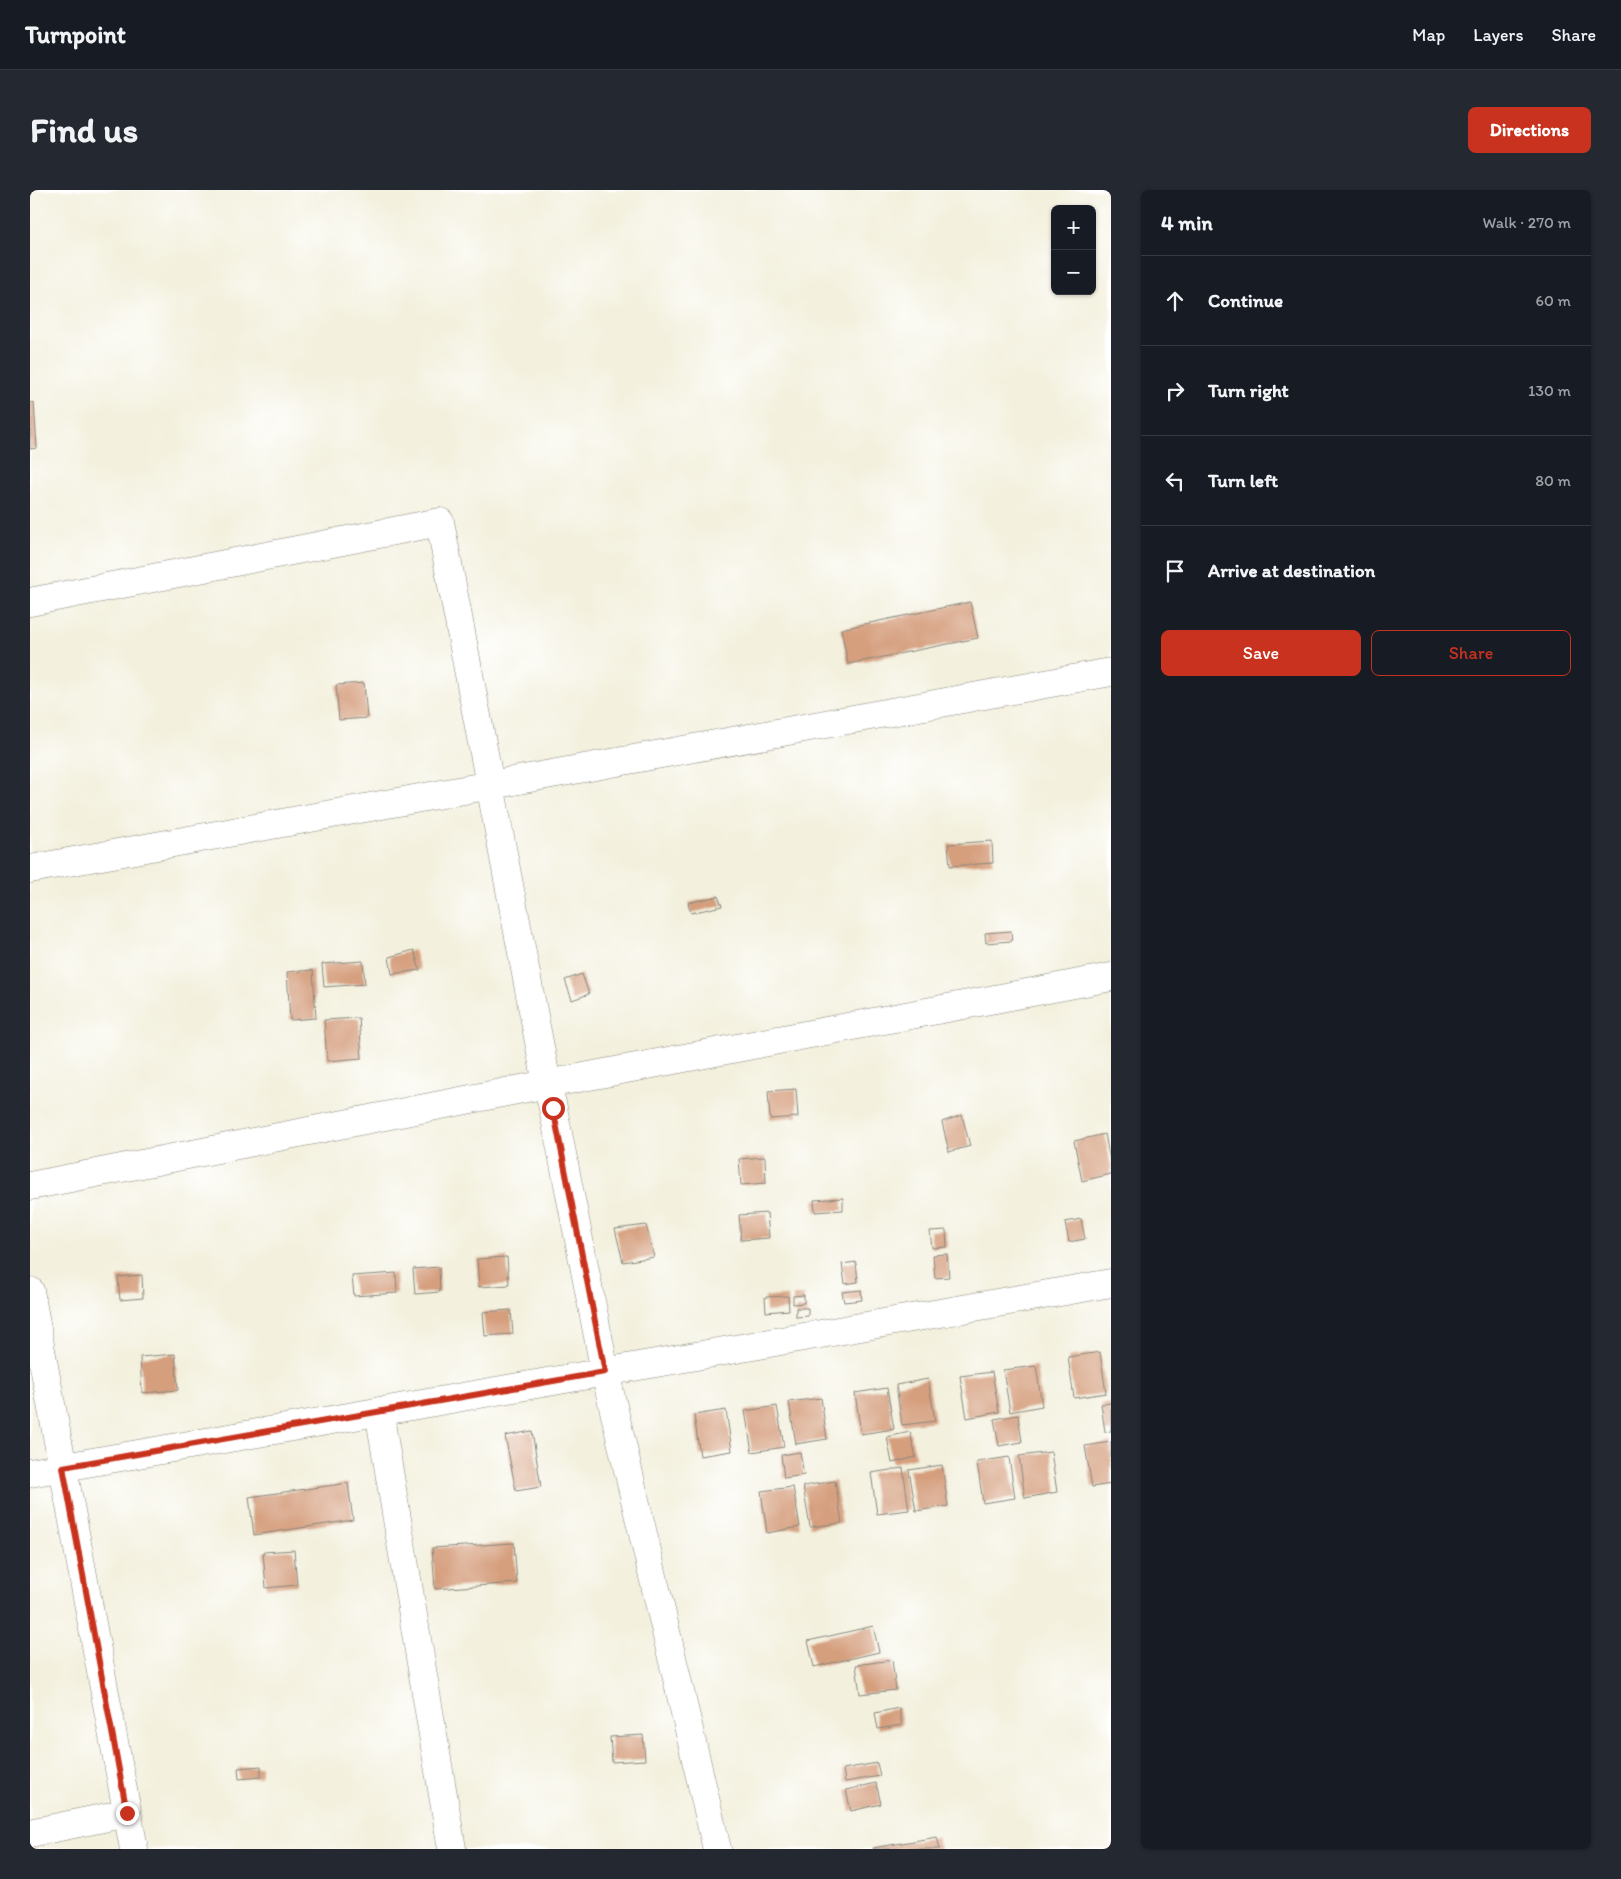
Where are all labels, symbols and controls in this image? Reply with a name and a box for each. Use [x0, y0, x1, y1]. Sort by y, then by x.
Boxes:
text: Turnpoint [25, 20, 126, 49]
text: Map [1412, 24, 1445, 46]
text: Layers [1473, 24, 1523, 46]
text: Share [1551, 24, 1596, 46]
button: Directions [1468, 107, 1591, 153]
text: Find us [30, 109, 138, 151]
map controls [1051, 205, 1096, 295]
button: + [1051, 205, 1096, 250]
text: 4 min [1161, 210, 1213, 235]
text: Walk · 270 m [1483, 213, 1571, 232]
button: − [1051, 250, 1096, 295]
icon: ahead [1161, 287, 1189, 315]
text: Continue [1208, 289, 1283, 312]
text: 60 m [1536, 291, 1571, 310]
icon: right [1161, 377, 1189, 405]
text: Turn right [1208, 379, 1289, 402]
text: 130 m [1528, 381, 1571, 400]
icon: left [1161, 467, 1189, 495]
text: Turn left [1208, 469, 1278, 492]
text: 80 m [1535, 471, 1571, 490]
icon: arrive [1161, 557, 1189, 585]
text: Arrive at destination [1208, 559, 1375, 582]
button: Save [1161, 630, 1361, 676]
button: Share [1371, 630, 1571, 676]
route start [542, 1097, 565, 1120]
route end [116, 1802, 139, 1825]

